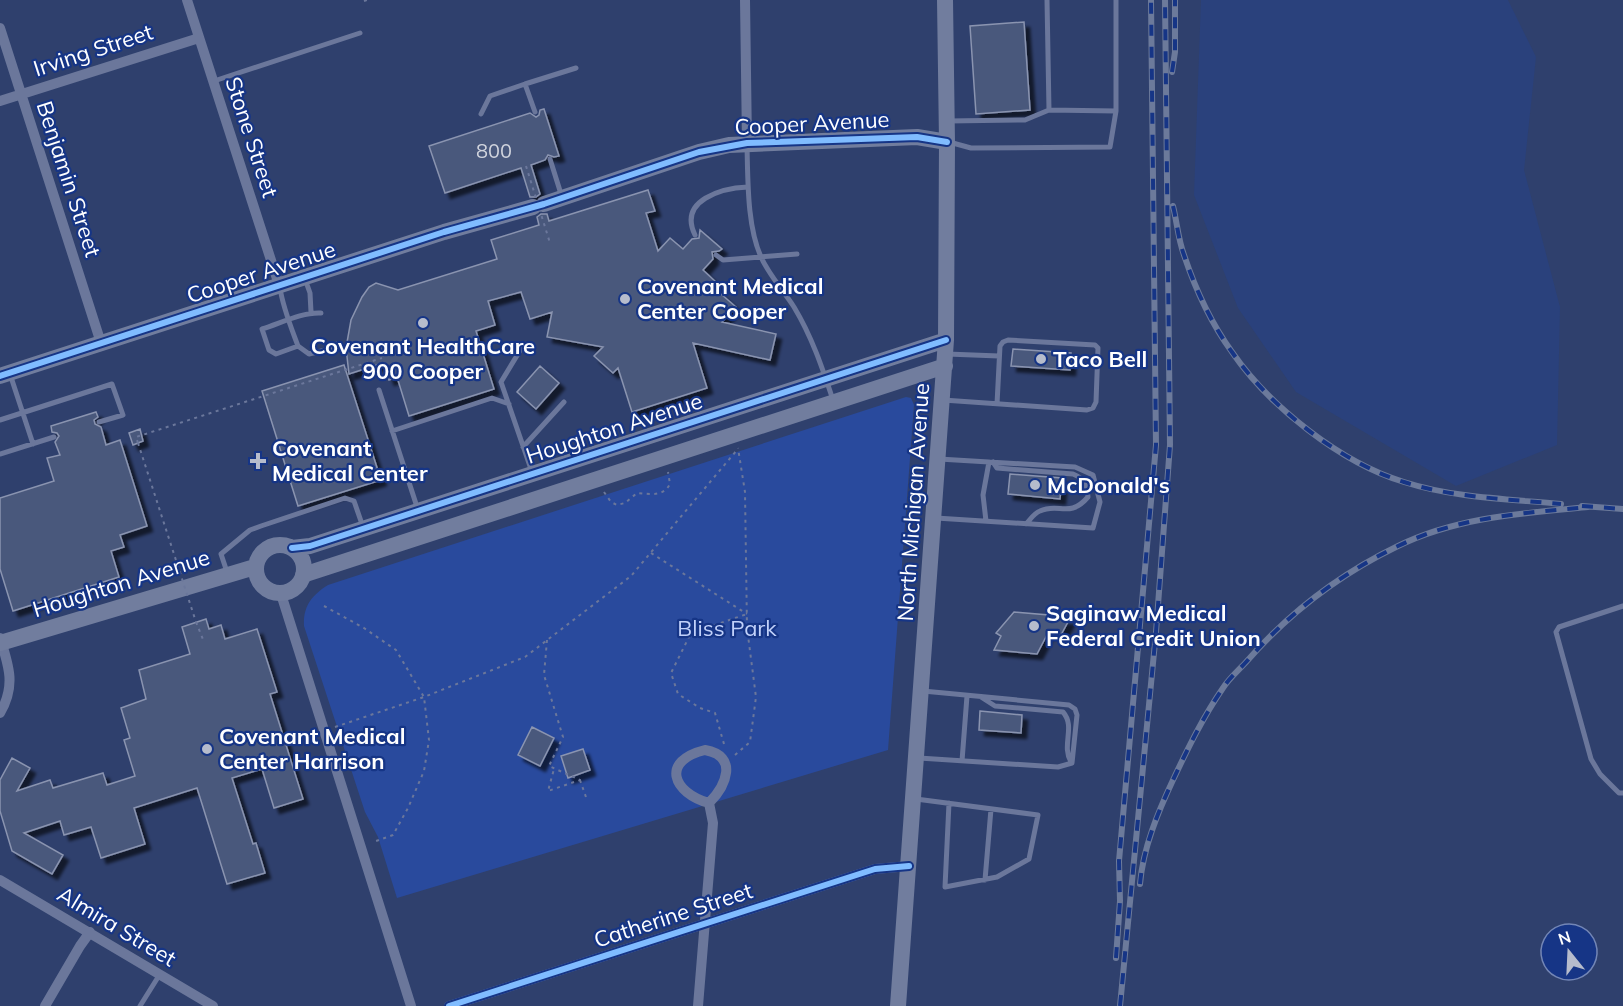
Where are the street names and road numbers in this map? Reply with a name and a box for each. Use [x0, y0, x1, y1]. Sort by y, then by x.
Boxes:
street label: Irving Street [30, 17, 157, 82]
street label: Stone Street [219, 73, 285, 201]
street label: Benjamin Street [31, 98, 107, 261]
street label: Cooper Avenue [734, 105, 890, 141]
street label: Cooper Avenue [183, 235, 339, 309]
street label: North Michigan Avenue [891, 382, 935, 622]
street label: Houghton Avenue [522, 386, 706, 470]
street label: Houghton Avenue [29, 543, 213, 623]
street label: Catherine Street [590, 876, 756, 954]
street label: Almira Street [53, 880, 182, 973]

